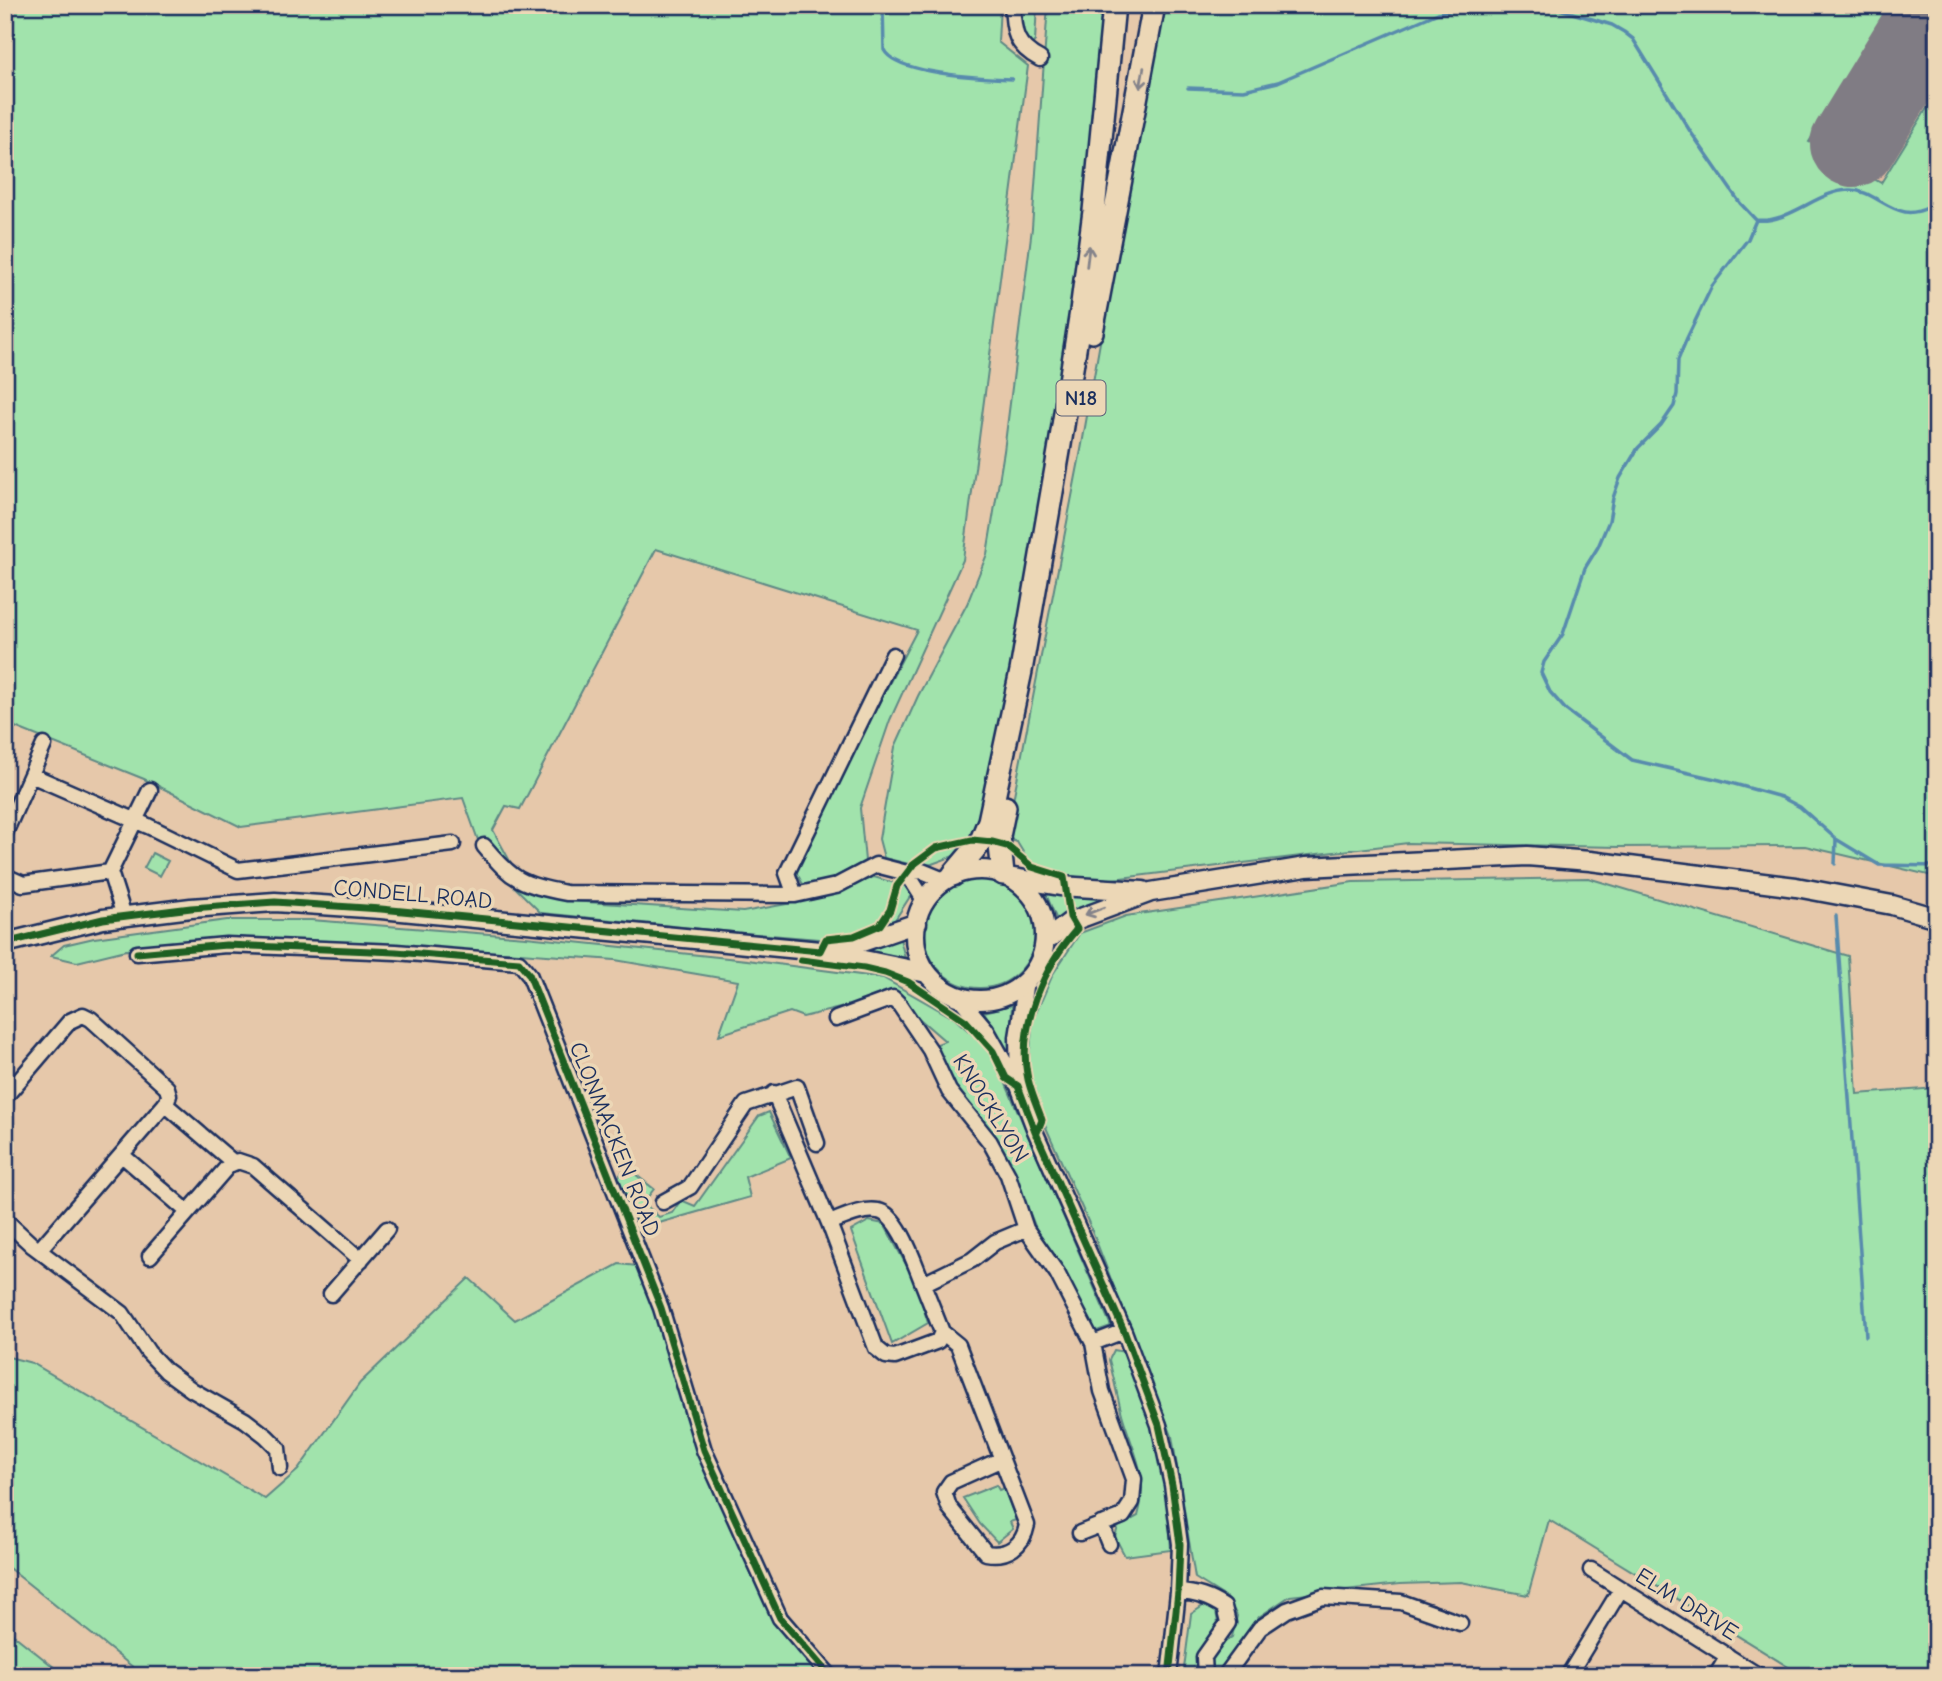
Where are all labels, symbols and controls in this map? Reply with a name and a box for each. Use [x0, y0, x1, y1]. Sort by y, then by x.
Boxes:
one-way arrow [1134, 66, 1148, 89]
one-way arrow [1082, 245, 1095, 268]
road number: N18 [1056, 380, 1106, 416]
street label: CONDELL ROAD [332, 874, 494, 914]
one-way arrow [1085, 906, 1107, 919]
street label: CLONMACKEN ROAD [564, 1038, 666, 1240]
street label: KNOCKLYON [947, 1049, 1035, 1167]
street label: ELM DRIVE [1631, 1562, 1743, 1646]

